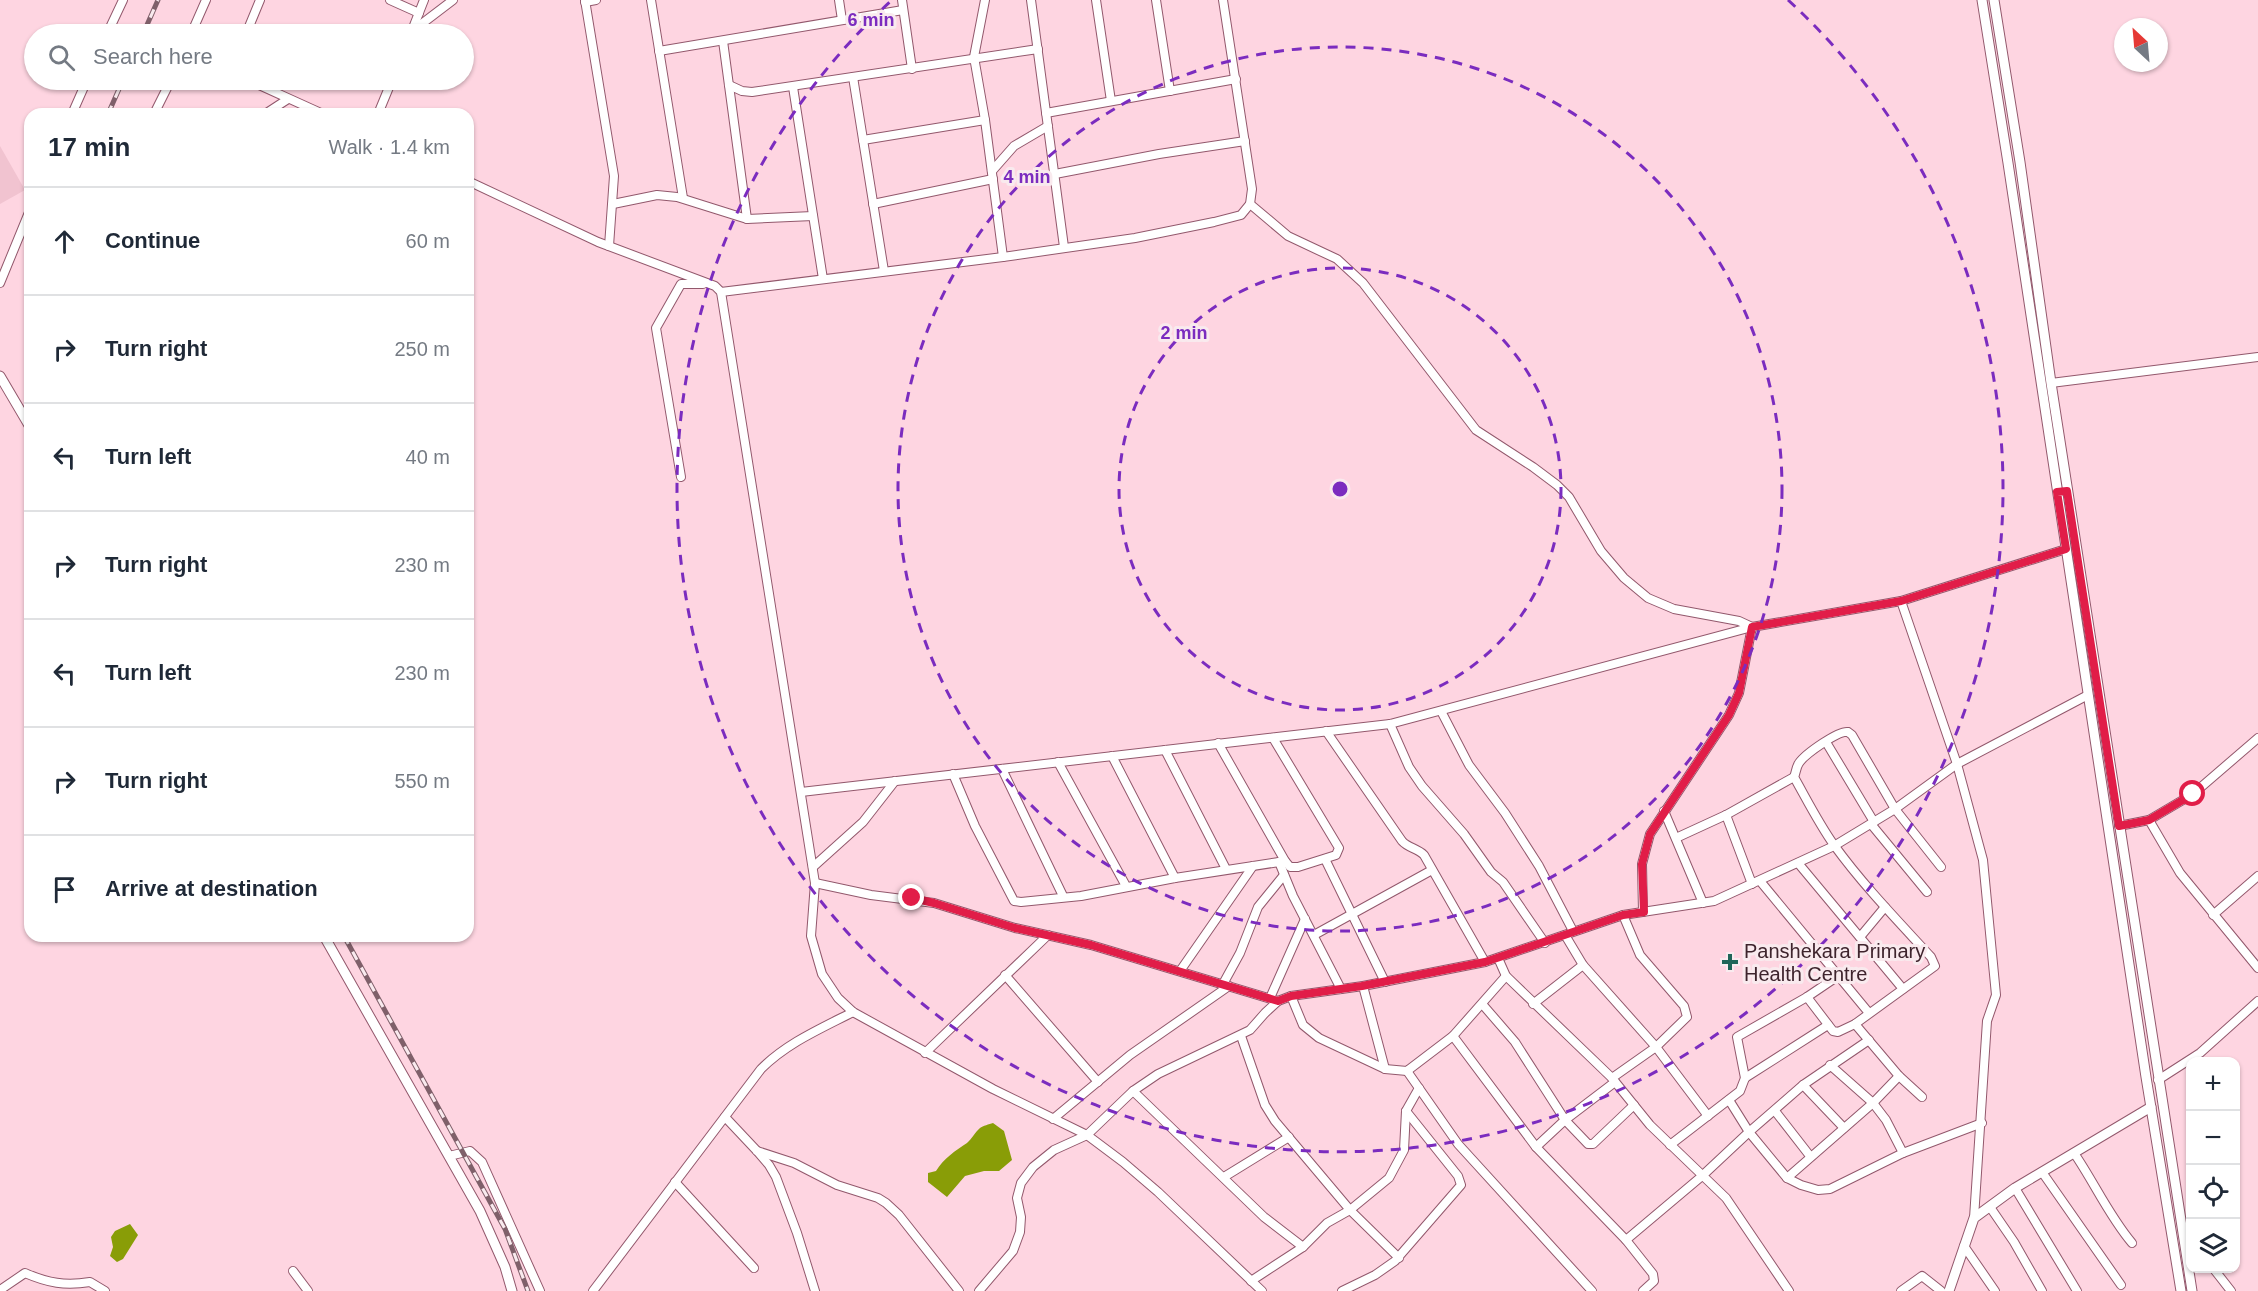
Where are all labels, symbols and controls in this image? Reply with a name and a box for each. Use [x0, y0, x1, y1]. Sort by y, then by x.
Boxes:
text: 6 min [847, 10, 895, 30]
north arrow [2114, 18, 2168, 72]
search box [24, 24, 474, 90]
icon: search [45, 41, 78, 74]
text: Search here [93, 44, 213, 69]
text: 17 min [48, 132, 130, 162]
text: Walk · 1.4 km [329, 136, 450, 158]
text: 4 min [1003, 167, 1051, 187]
icon: ahead [48, 225, 81, 258]
text: Continue [105, 228, 200, 253]
text: 60 m [406, 230, 450, 252]
text: 2 min [1160, 323, 1208, 343]
icon: right [48, 333, 81, 366]
text: Turn right [105, 336, 207, 361]
text: 250 m [394, 338, 450, 360]
icon: left [48, 441, 81, 474]
text: Turn left [105, 444, 191, 469]
text: 40 m [406, 446, 450, 468]
centre of rings [1330, 479, 1350, 499]
icon: right [48, 549, 81, 582]
text: Turn right [105, 552, 207, 577]
text: 230 m [394, 554, 450, 576]
icon: left [48, 657, 81, 690]
text: Turn left [105, 660, 191, 685]
text: 230 m [394, 662, 450, 684]
icon: right [48, 765, 81, 798]
text: Turn right [105, 768, 207, 793]
text: 550 m [394, 770, 450, 792]
route start [2179, 780, 2205, 806]
icon: arrive [48, 873, 81, 906]
text: Arrive at destination [105, 876, 318, 901]
route end [898, 884, 924, 910]
place label: Panshekara Primary Health Centre [1744, 940, 1925, 985]
marker: Panshekara Primary Health Centre [1721, 953, 1739, 971]
map controls [2186, 1057, 2240, 1273]
button: + [2186, 1057, 2240, 1111]
button: − [2186, 1111, 2240, 1165]
button: locate [2186, 1165, 2240, 1219]
button: layers [2186, 1219, 2240, 1273]

